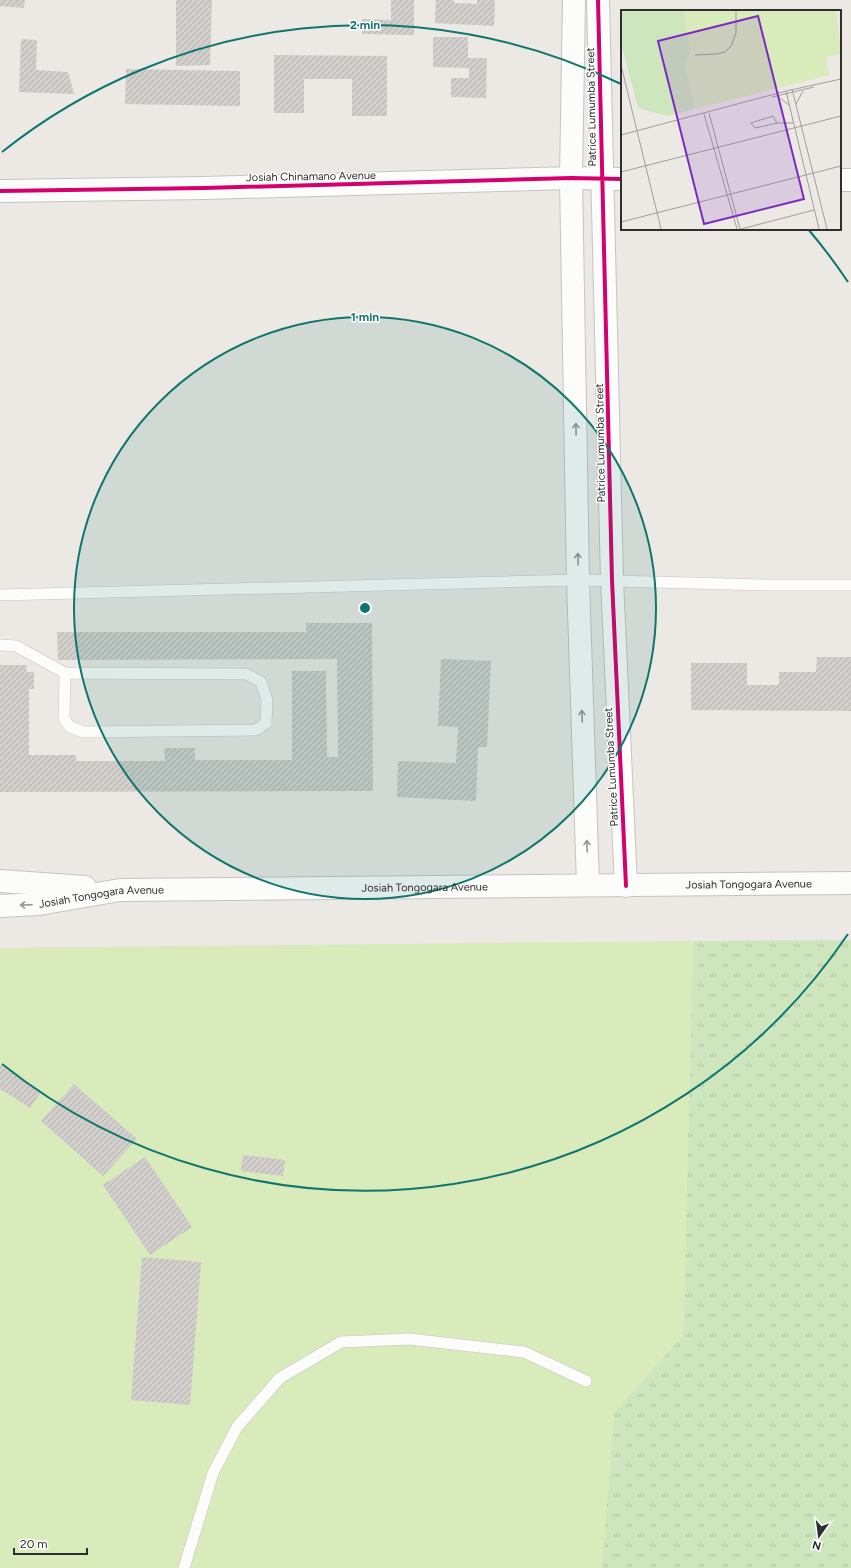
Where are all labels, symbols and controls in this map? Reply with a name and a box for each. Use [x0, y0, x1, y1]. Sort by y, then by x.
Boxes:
inset map [621, 10, 841, 230]
text: 2 min [350, 18, 380, 32]
street label: Patrice Lumumba Street [584, 47, 599, 167]
street label: Josiah Chinamano Avenue [246, 169, 376, 184]
text: 1 min [351, 310, 379, 324]
street label: Patrice Lumumba Street [593, 383, 608, 503]
one-way arrow [572, 423, 579, 436]
one-way arrow [574, 553, 582, 566]
centre of rings [358, 601, 372, 615]
street label: Patrice Lumumba Street [602, 707, 621, 827]
one-way arrow [579, 710, 586, 723]
one-way arrow [583, 840, 591, 853]
street label: Josiah Tongogara Avenue [685, 877, 812, 892]
street label: Josiah Tongogara Avenue [361, 880, 488, 895]
street label: Josiah Tongogara Avenue [38, 884, 164, 911]
one-way arrow [20, 901, 33, 908]
north arrow [799, 1516, 839, 1556]
scale bar [14, 1530, 87, 1556]
text: 20 m [20, 1537, 48, 1551]
text: N [811, 1538, 822, 1553]

